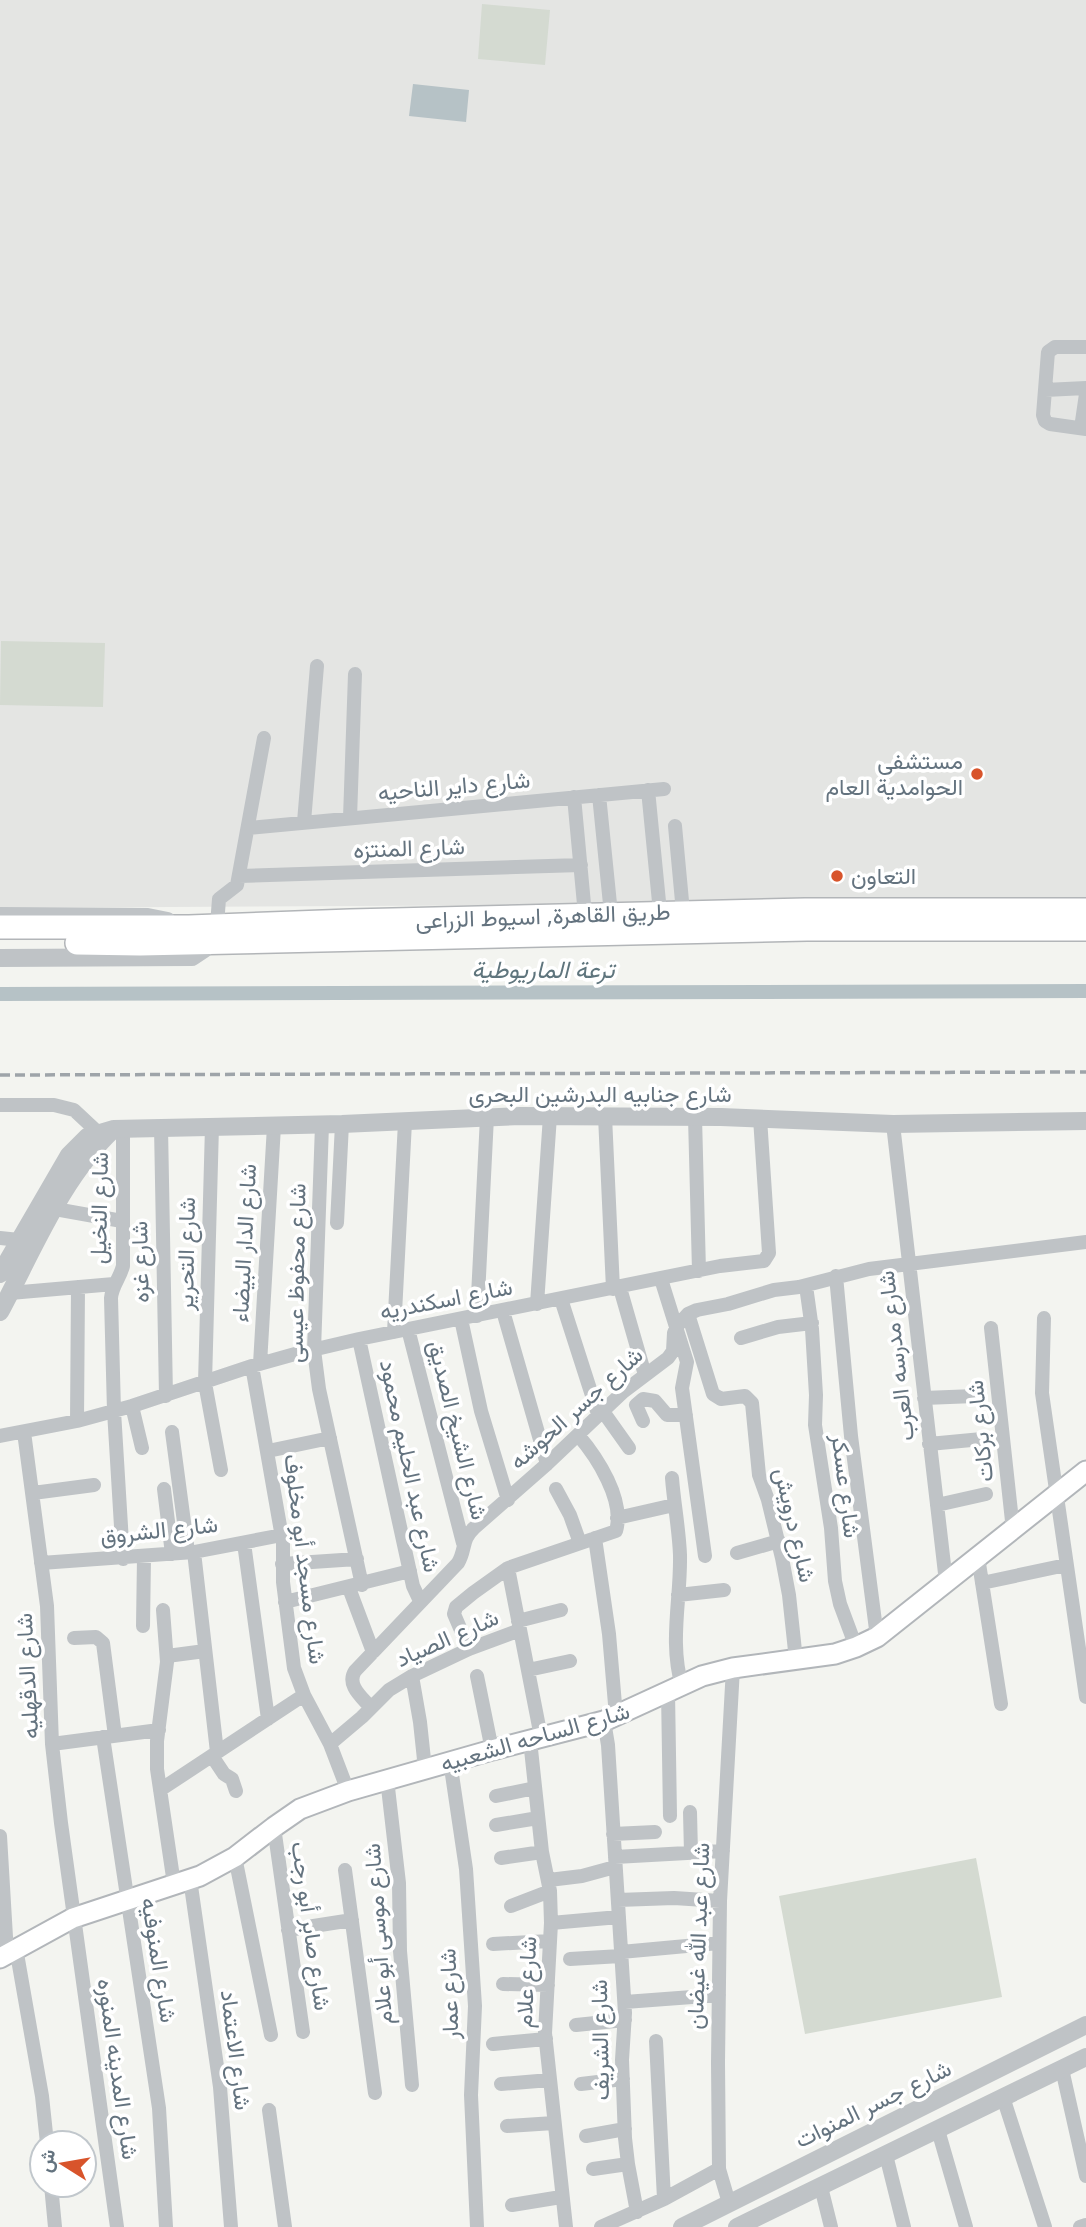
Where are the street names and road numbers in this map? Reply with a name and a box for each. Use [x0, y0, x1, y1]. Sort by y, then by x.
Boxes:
street label: شارع داير الناحيه [376, 762, 532, 809]
street label: شارع المنتزه [353, 829, 465, 866]
street label: طريق القاهرة, اسيوط الزراعى [415, 895, 671, 935]
street label: شارع جنابيه البدرشين البحرى [468, 1077, 732, 1110]
street label: شارع النخيل [81, 1152, 116, 1264]
street label: شارع الدار البيضاء [223, 1163, 264, 1323]
street label: شارع محفوظ عيسى [277, 1183, 314, 1363]
street label: شارع التحرير [168, 1197, 203, 1312]
street label: شارع غزه [122, 1221, 157, 1303]
street label: شارع اسكندريه [377, 1269, 515, 1328]
street label: شارع مدرسه العرب [869, 1269, 922, 1443]
street label: شارع الشيخ الصديق [420, 1337, 497, 1523]
street label: شارع جسر الحوشه [502, 1339, 650, 1477]
street label: شارع عبد الحليم محمود [372, 1357, 449, 1575]
street label: شارع بركات [958, 1379, 1001, 1484]
street label: شارع عسكر [824, 1431, 869, 1540]
street label: شارع مسجد أبو مخلوف [276, 1452, 335, 1666]
street label: شارع درويش [766, 1464, 825, 1585]
street label: شارع الشروق [98, 1507, 220, 1552]
street label: شارع الصياد [390, 1600, 503, 1675]
street label: شارع الدقهليه [7, 1612, 46, 1740]
street label: شارع الساحه الشعبيه [436, 1694, 633, 1779]
street label: شارع صابر أبو رجب [283, 1839, 340, 2013]
street label: شارع موسى أبو علام [355, 1842, 400, 2026]
street label: شارع عبد الله غيضان [678, 1842, 717, 2030]
street label: شارع المنوفيه [133, 1895, 186, 2025]
street label: شارع علام [507, 1935, 544, 2029]
street label: شارع عمار [430, 1948, 467, 2041]
street label: شارع المدينه المنوره [89, 1976, 148, 2162]
street label: شارع الشريف [582, 1979, 617, 2101]
street label: شارع الاعتماد [213, 1988, 260, 2112]
street label: شارع جسر المنوات [789, 2051, 957, 2156]

